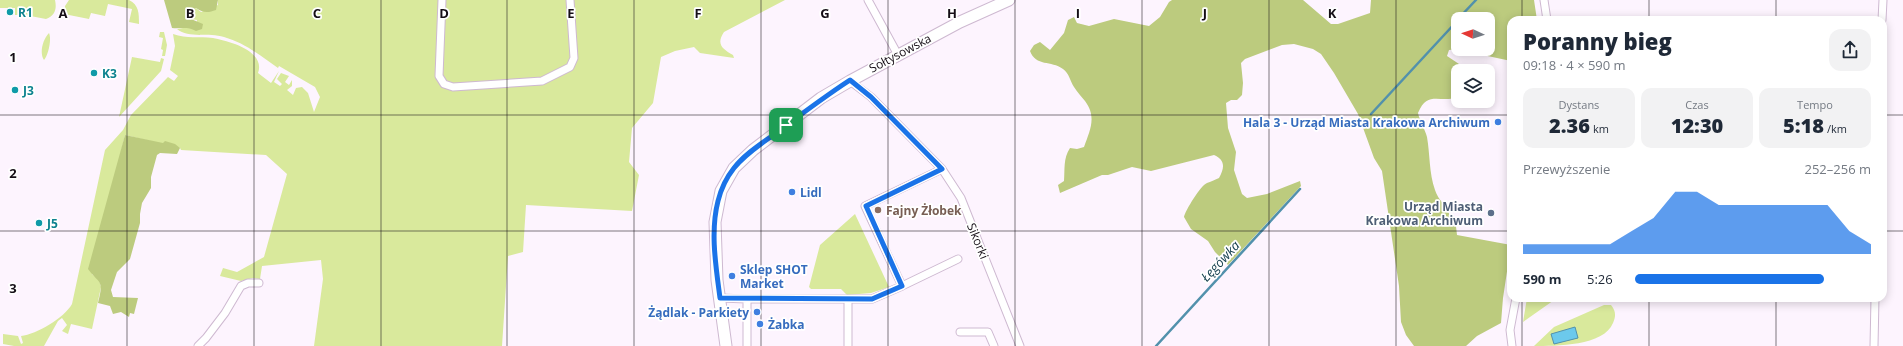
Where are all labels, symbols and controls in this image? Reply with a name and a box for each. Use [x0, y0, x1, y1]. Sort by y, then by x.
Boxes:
place label: R1 [18, 4, 33, 21]
text: A [59, 4, 68, 22]
text: B [186, 4, 195, 22]
text: C [313, 4, 321, 22]
text: D [439, 4, 449, 22]
text: E [567, 4, 575, 22]
text: F [694, 4, 702, 22]
text: G [820, 4, 830, 22]
text: H [947, 4, 957, 22]
text: I [1076, 4, 1080, 22]
text: J [1202, 4, 1207, 22]
text: K [1328, 4, 1337, 22]
marker: R1 [5, 7, 15, 17]
north arrow [1451, 12, 1495, 56]
map controls [1451, 12, 1495, 108]
text: Poranny bieg [1523, 26, 1672, 56]
button: share [1829, 29, 1871, 71]
street label: Sołtysowska [866, 30, 934, 76]
text: 1 [9, 48, 17, 66]
text: 09:18 · 4 × 590 m [1523, 56, 1626, 74]
button: layers [1451, 64, 1495, 108]
place label: K3 [102, 65, 117, 82]
marker: K3 [89, 68, 99, 78]
place label: J3 [22, 82, 34, 99]
marker: J3 [10, 85, 20, 95]
text: Dystans [1559, 97, 1599, 112]
text: Czas [1685, 97, 1709, 112]
text: Tempo [1797, 97, 1833, 112]
pin [769, 108, 803, 142]
text: 2.36 [1549, 112, 1590, 139]
text: 12:30 [1671, 112, 1723, 139]
text: 5:18 [1783, 112, 1824, 139]
icon: arrive [775, 114, 797, 136]
place label: Hala 3 - Urząd Miasta Krakowa Archiwum [1243, 114, 1490, 131]
marker: Hala 3 - Urząd Miasta Krakowa Archiwum [1493, 117, 1503, 127]
text: km [1590, 121, 1609, 136]
text: /km [1824, 121, 1847, 136]
text: Przewyższenie [1523, 160, 1610, 178]
text: 252–256 m [1804, 160, 1871, 178]
text: 2 [9, 164, 17, 182]
place label: Lidl [800, 184, 822, 201]
marker: Lidl [787, 187, 797, 197]
place label: Urząd Miasta Krakowa Archiwum [1365, 198, 1483, 229]
place label: Fajny Żłobek [886, 202, 962, 219]
marker: Fajny Żłobek [873, 205, 883, 215]
marker: Urząd Miasta Krakowa Archiwum [1486, 208, 1496, 218]
place label: J5 [46, 215, 58, 232]
marker: J5 [34, 218, 44, 228]
street label: Sikorki [963, 220, 993, 262]
water label: Łęgówka [1196, 236, 1244, 285]
place label: Sklep SHOT Market [740, 261, 808, 292]
text: 590 m [1523, 270, 1561, 288]
text: 5:26 [1587, 270, 1613, 288]
marker: Sklep SHOT Market [727, 271, 737, 281]
text: 3 [9, 279, 17, 297]
place label: Żądlak - Parkiety [648, 304, 749, 321]
marker: Żądlak - Parkiety [752, 307, 762, 317]
place label: Żabka [768, 316, 804, 333]
marker: Żabka [755, 319, 765, 329]

